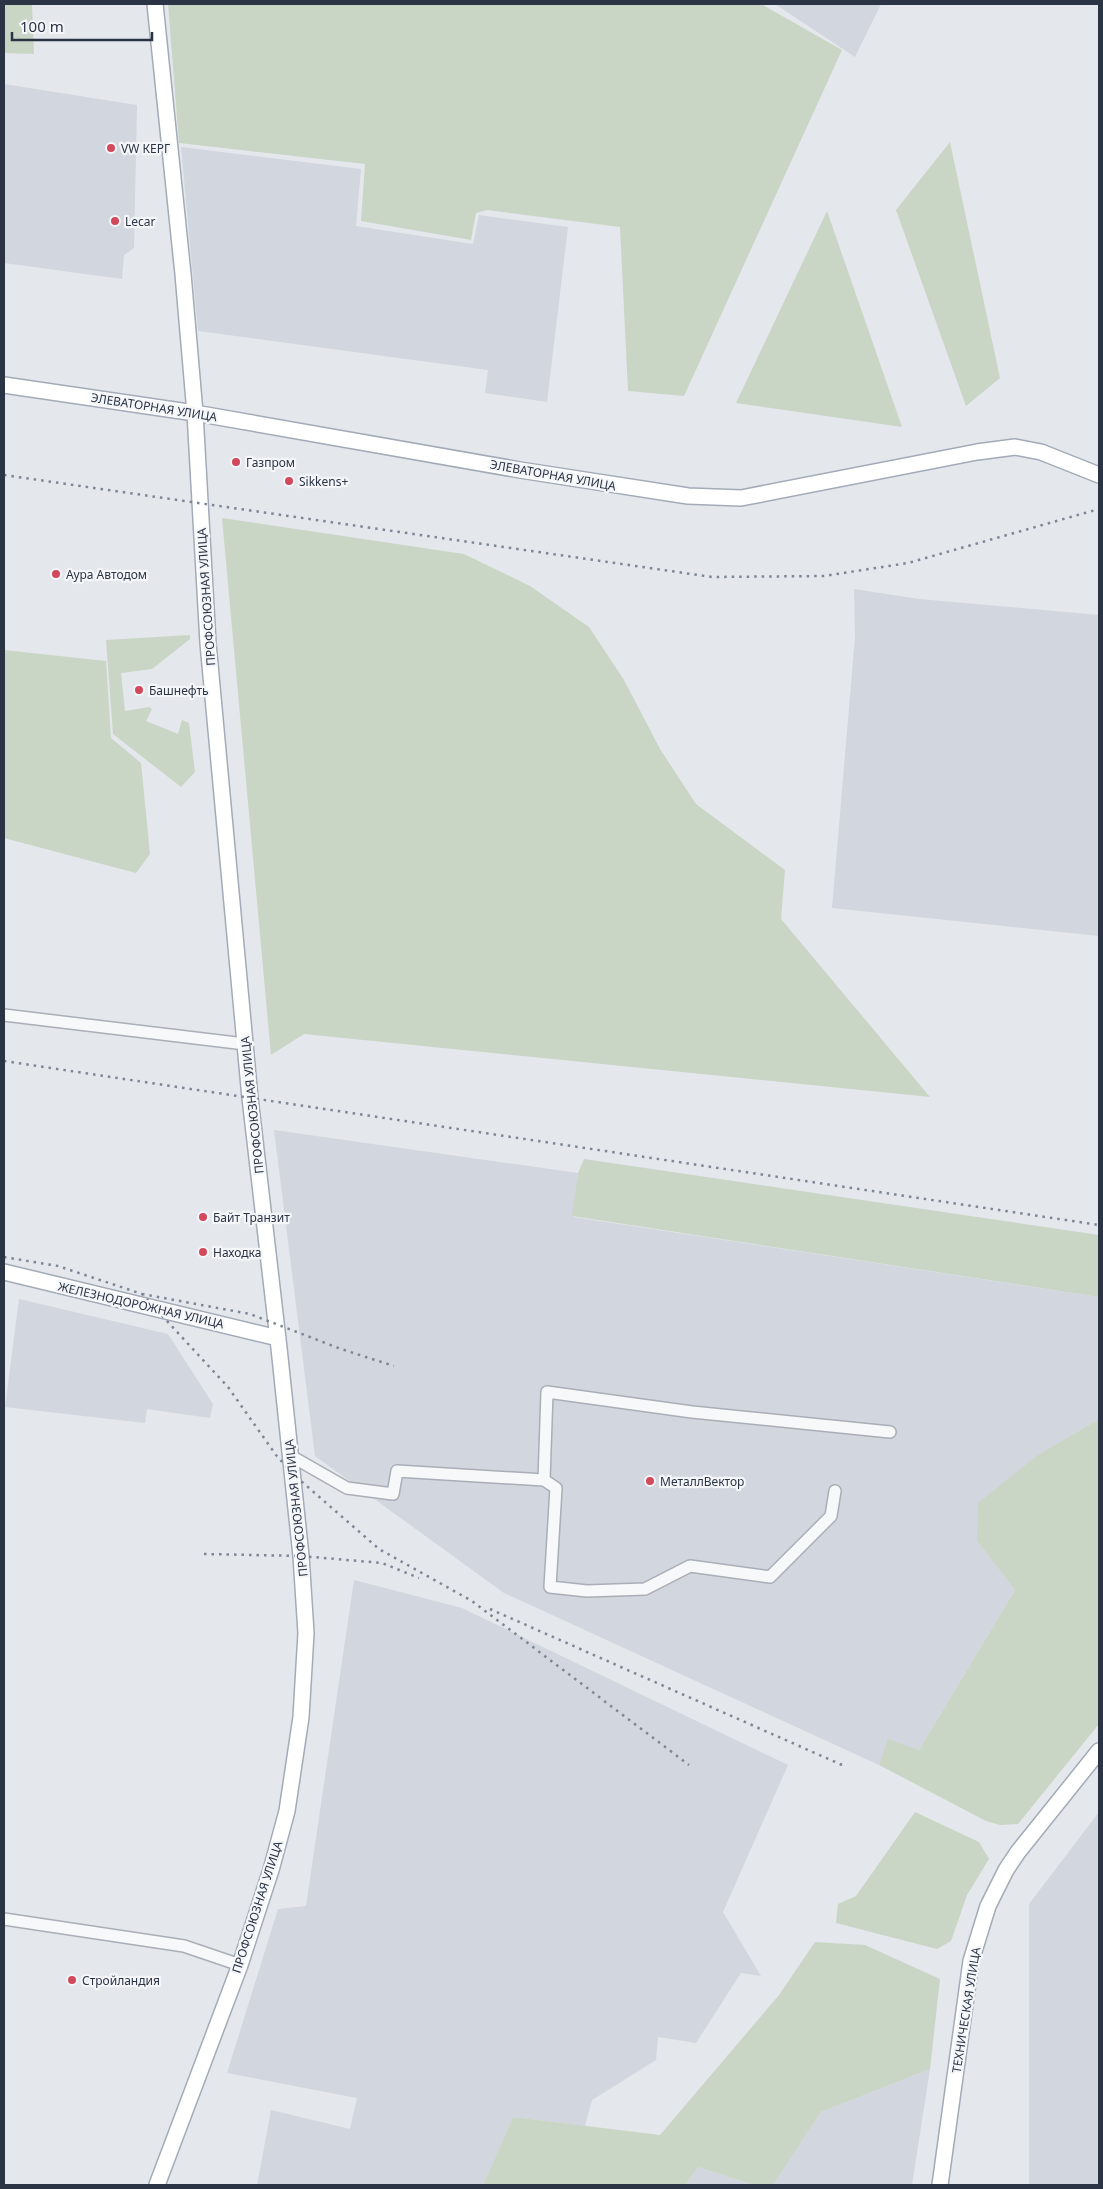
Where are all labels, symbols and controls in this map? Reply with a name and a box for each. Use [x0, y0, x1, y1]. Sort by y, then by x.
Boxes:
scale bar [12, 10, 152, 42]
text: 100 m [20, 16, 64, 36]
place label: VW КЕРГ [121, 140, 170, 157]
marker: VW КЕРГ [105, 142, 117, 154]
place label: Lecar [125, 213, 156, 230]
marker: Lecar [109, 215, 121, 227]
street label: ЭЛЕВАТОРНАЯ УЛИЦА [90, 389, 219, 425]
place label: Газпром [246, 454, 295, 471]
marker: Газпром [230, 456, 242, 468]
street label: ЭЛЕВАТОРНАЯ УЛИЦА [489, 456, 618, 495]
place label: Sikkens+ [299, 473, 348, 490]
marker: Sikkens+ [283, 475, 295, 487]
street label: ПРОФСОЮЗНАЯ УЛИЦА [193, 527, 219, 666]
place label: Аура Автодом [66, 566, 147, 583]
marker: Аура Автодом [50, 568, 62, 580]
place label: Башнефть [149, 682, 209, 699]
marker: Башнефть [133, 684, 145, 696]
street label: ПРОФСОЮЗНАЯ УЛИЦА [236, 1035, 268, 1175]
place label: Байт Транзит [213, 1209, 290, 1226]
marker: Байт Транзит [197, 1211, 209, 1223]
place label: Находка [213, 1244, 261, 1261]
marker: Находка [197, 1246, 209, 1258]
street label: ЖЕЛЕЗНОДОРОЖНАЯ УЛИЦА [56, 1278, 226, 1332]
street label: ПРОФСОЮЗНАЯ УЛИЦА [280, 1438, 312, 1578]
place label: МеталлВектор [660, 1473, 744, 1490]
marker: МеталлВектор [644, 1475, 656, 1487]
street label: ПРОФСОЮЗНАЯ УЛИЦА [228, 1838, 287, 1975]
street label: ТЕХНИЧЕСКАЯ УЛИЦА [948, 1946, 984, 2074]
place label: Стройландия [82, 1972, 160, 1989]
marker: Стройландия [66, 1974, 78, 1986]

